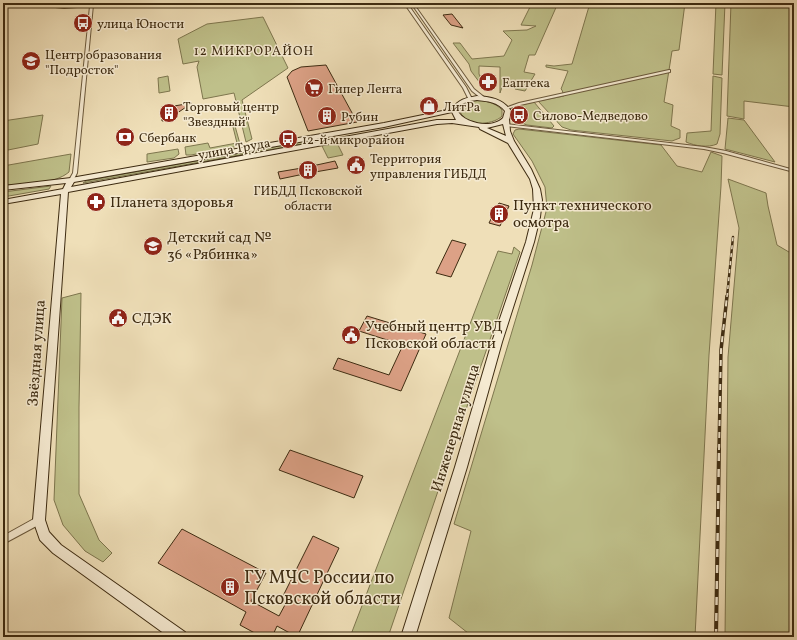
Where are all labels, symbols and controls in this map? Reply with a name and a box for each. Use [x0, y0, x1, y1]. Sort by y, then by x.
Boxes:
bus stop icon: улица Юности [72, 12, 94, 34]
place label: улица Юности [97, 16, 184, 34]
district label: 12 МИКРОРАЙОН [194, 43, 314, 61]
place label: Центр образования "Подросток" [45, 47, 162, 80]
school or university icon: Центр образования "Подросток" [20, 50, 42, 72]
pharmacy icon: Еаптека [477, 71, 499, 93]
place label: Еаптека [502, 75, 550, 93]
supermarket icon: Гипер Лента [303, 77, 325, 99]
place label: Гипер Лента [328, 81, 402, 99]
shop icon: ЛитРа [418, 95, 440, 117]
place label: Торговый центр "Звездный" [183, 99, 279, 132]
place label: ЛитРа [443, 99, 480, 117]
building icon: Торговый центр "Звездный" [158, 102, 180, 124]
bus stop icon: Силово-Медведово [508, 104, 530, 126]
building icon: Рубин [316, 105, 338, 127]
place label: Силово-Медведово [533, 108, 648, 126]
place label: Рубин [341, 109, 378, 127]
bank icon: Сбербанк [114, 126, 136, 148]
bus stop icon: 12-й микрорайон [277, 128, 299, 150]
place label: Сбербанк [139, 130, 196, 148]
place label: 12-й микрорайон [302, 132, 405, 150]
street label: улица Труда [197, 135, 272, 165]
place label: Территория управления ГИБДД [370, 151, 487, 184]
public building icon: Территория управления ГИБДД [345, 154, 367, 176]
building icon: ГИБДД Псковской области [297, 159, 319, 181]
place label: ГИБДД Псковской области [254, 183, 362, 216]
pharmacy icon: Планета здоровья [85, 191, 107, 213]
place label: Планета здоровья [110, 193, 234, 214]
place label: Пункт технического осмотра [513, 196, 652, 234]
building icon: Пункт технического осмотра [488, 203, 510, 225]
place label: Детский сад № 36 «Рябинка» [167, 228, 272, 266]
school or university icon: Детский сад № 36 «Рябинка» [142, 235, 164, 257]
street label: Звёздная улица [23, 299, 52, 407]
public building icon: СДЭК [107, 307, 129, 329]
place label: СДЭК [132, 309, 172, 330]
place label: Учебный центр УВД Псковской области [365, 317, 503, 355]
public building icon: Учебный центр УВД Псковской области [340, 324, 362, 346]
street label: Инженерная улица [427, 362, 486, 495]
place label: ГУ МЧС России по Псковской области [244, 566, 401, 612]
building icon: ГУ МЧС России по Псковской области [219, 576, 241, 598]

